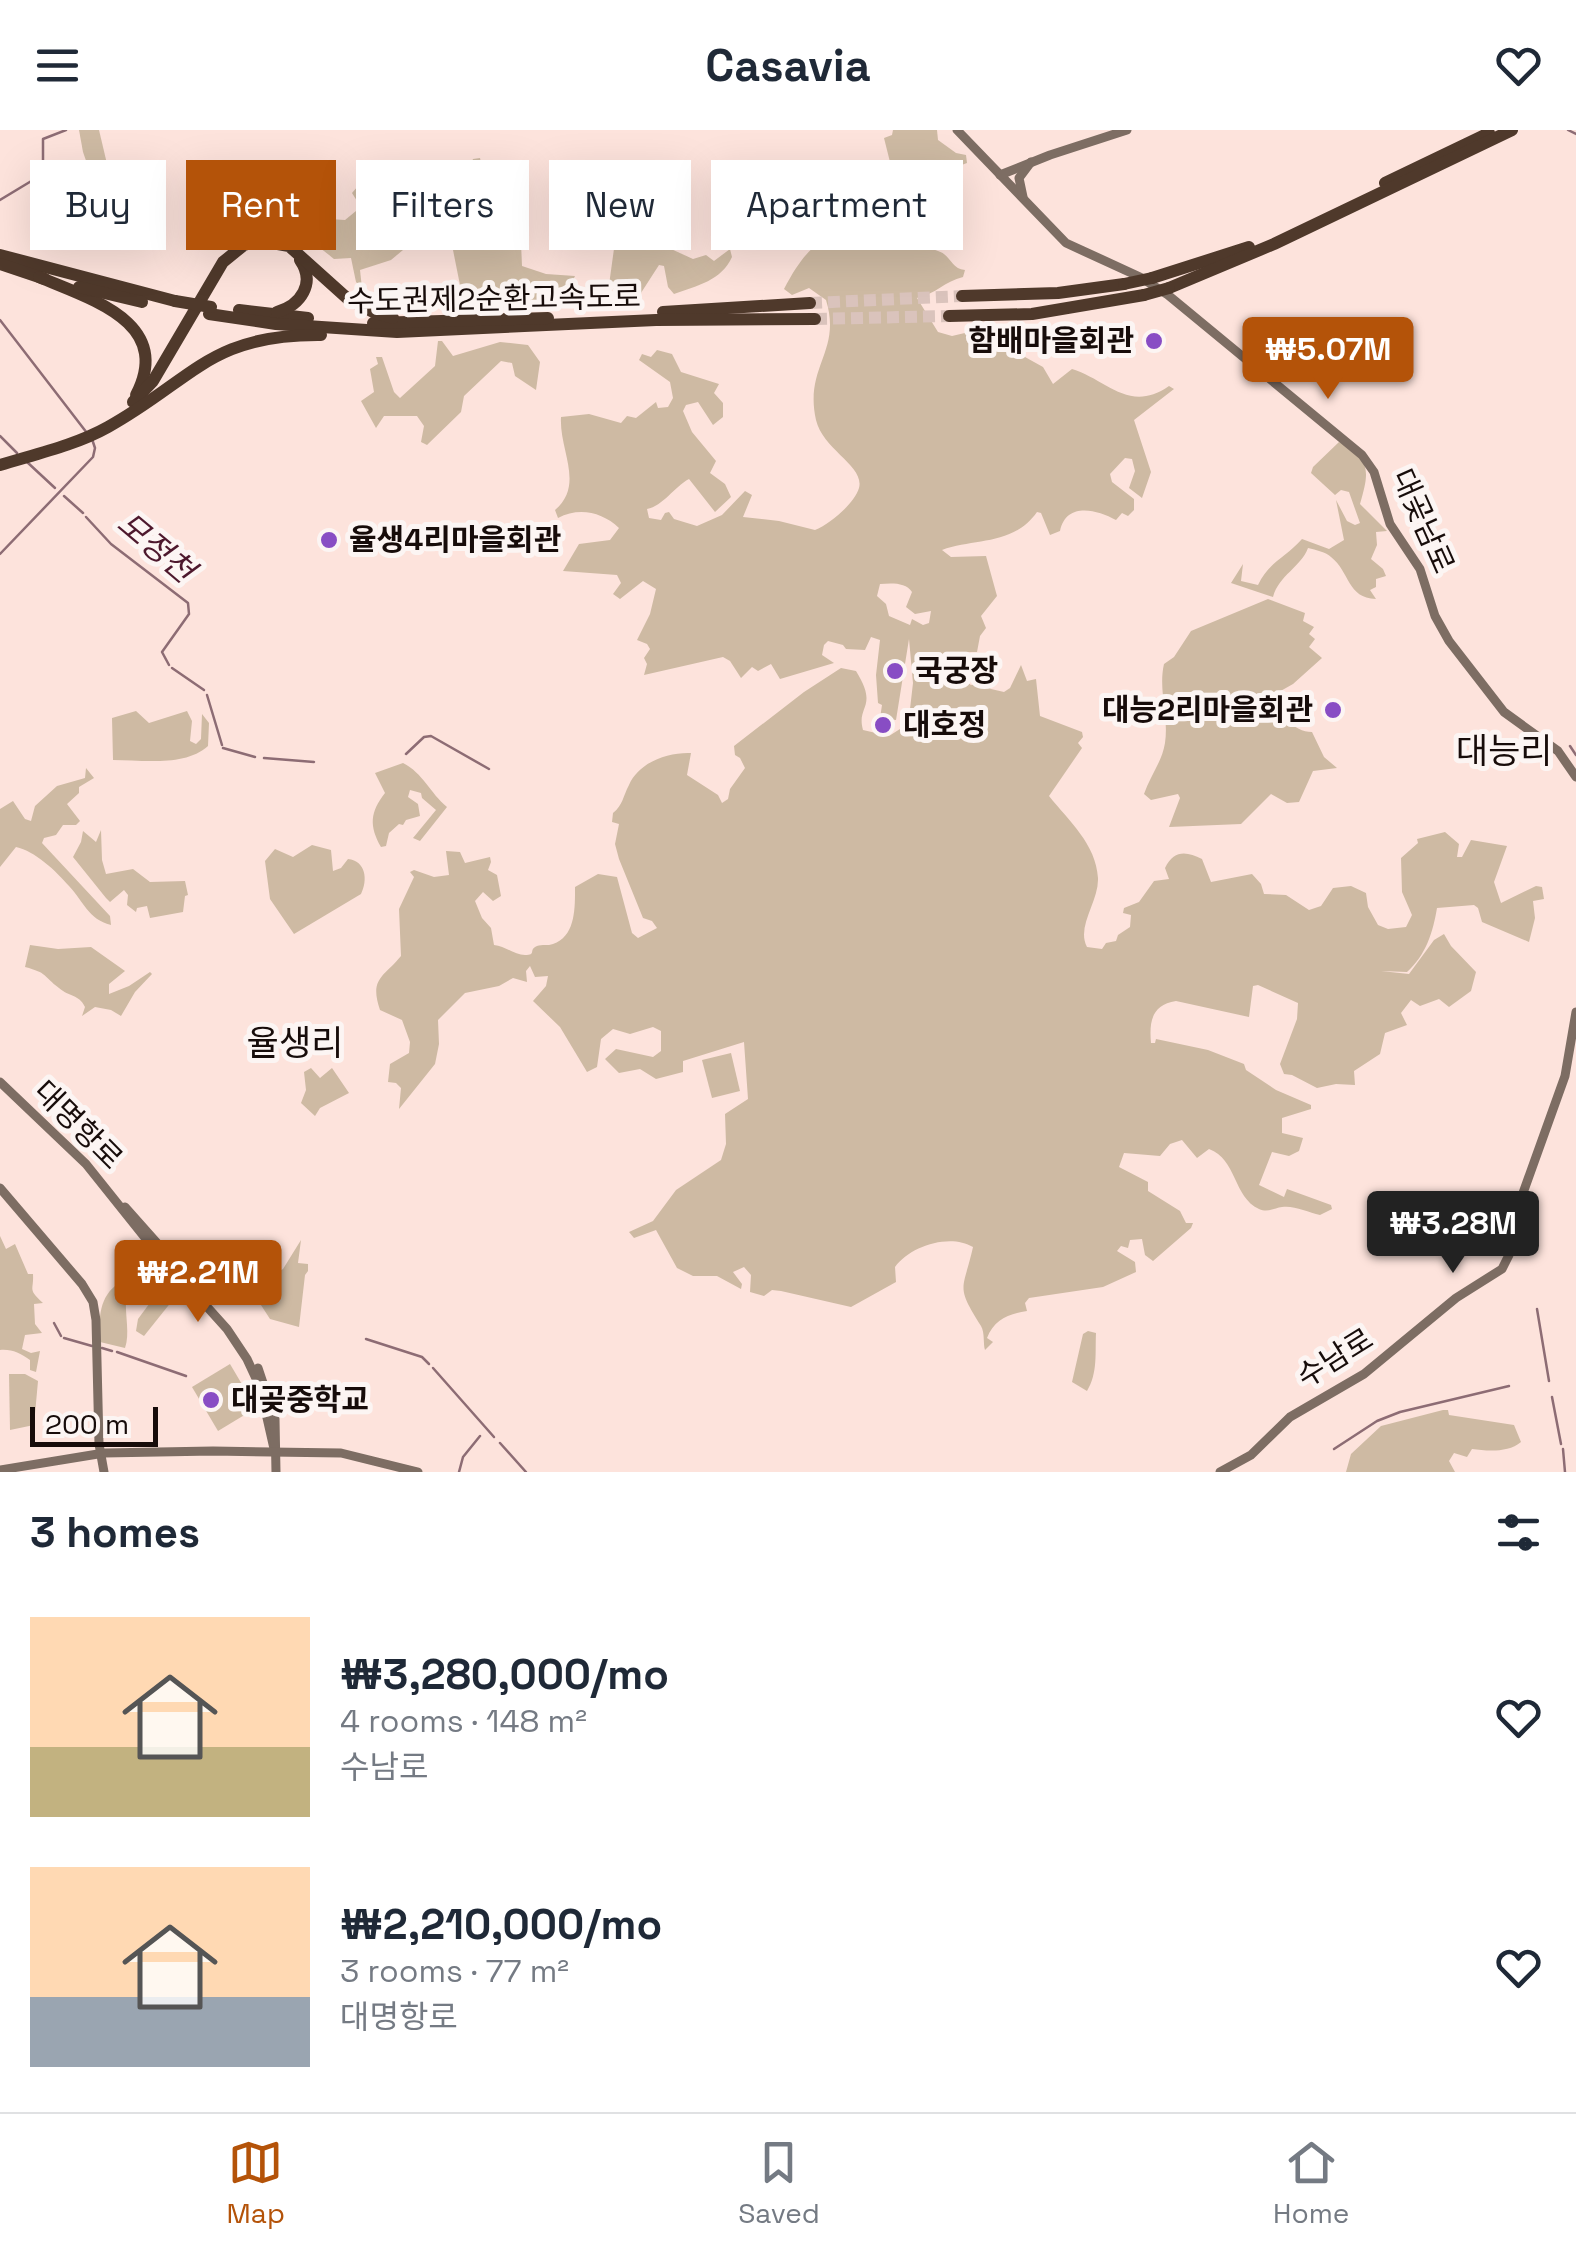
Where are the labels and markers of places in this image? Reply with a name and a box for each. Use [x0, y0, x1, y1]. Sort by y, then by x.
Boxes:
pin: ₩5.07M [1247, 317, 1409, 402]
place label: 함배마을회관 [968, 321, 1134, 360]
marker: 함배마을회관 [1143, 330, 1165, 352]
place label: 율생4리마을회관 [349, 520, 561, 559]
marker: 율생4리마을회관 [318, 529, 340, 551]
place label: 국궁장 [915, 651, 998, 690]
marker: 국궁장 [884, 660, 906, 682]
place label: 대능2리마을회관 [1102, 690, 1313, 729]
marker: 대능2리마을회관 [1322, 699, 1344, 721]
place label: 대호정 [903, 705, 986, 744]
marker: 대호정 [872, 714, 894, 736]
pin: ₩3.28M [1372, 1191, 1534, 1276]
pin: ₩2.21M [117, 1240, 279, 1325]
place label: 대곶중학교 [231, 1380, 369, 1419]
marker: 대곶중학교 [200, 1389, 222, 1411]

